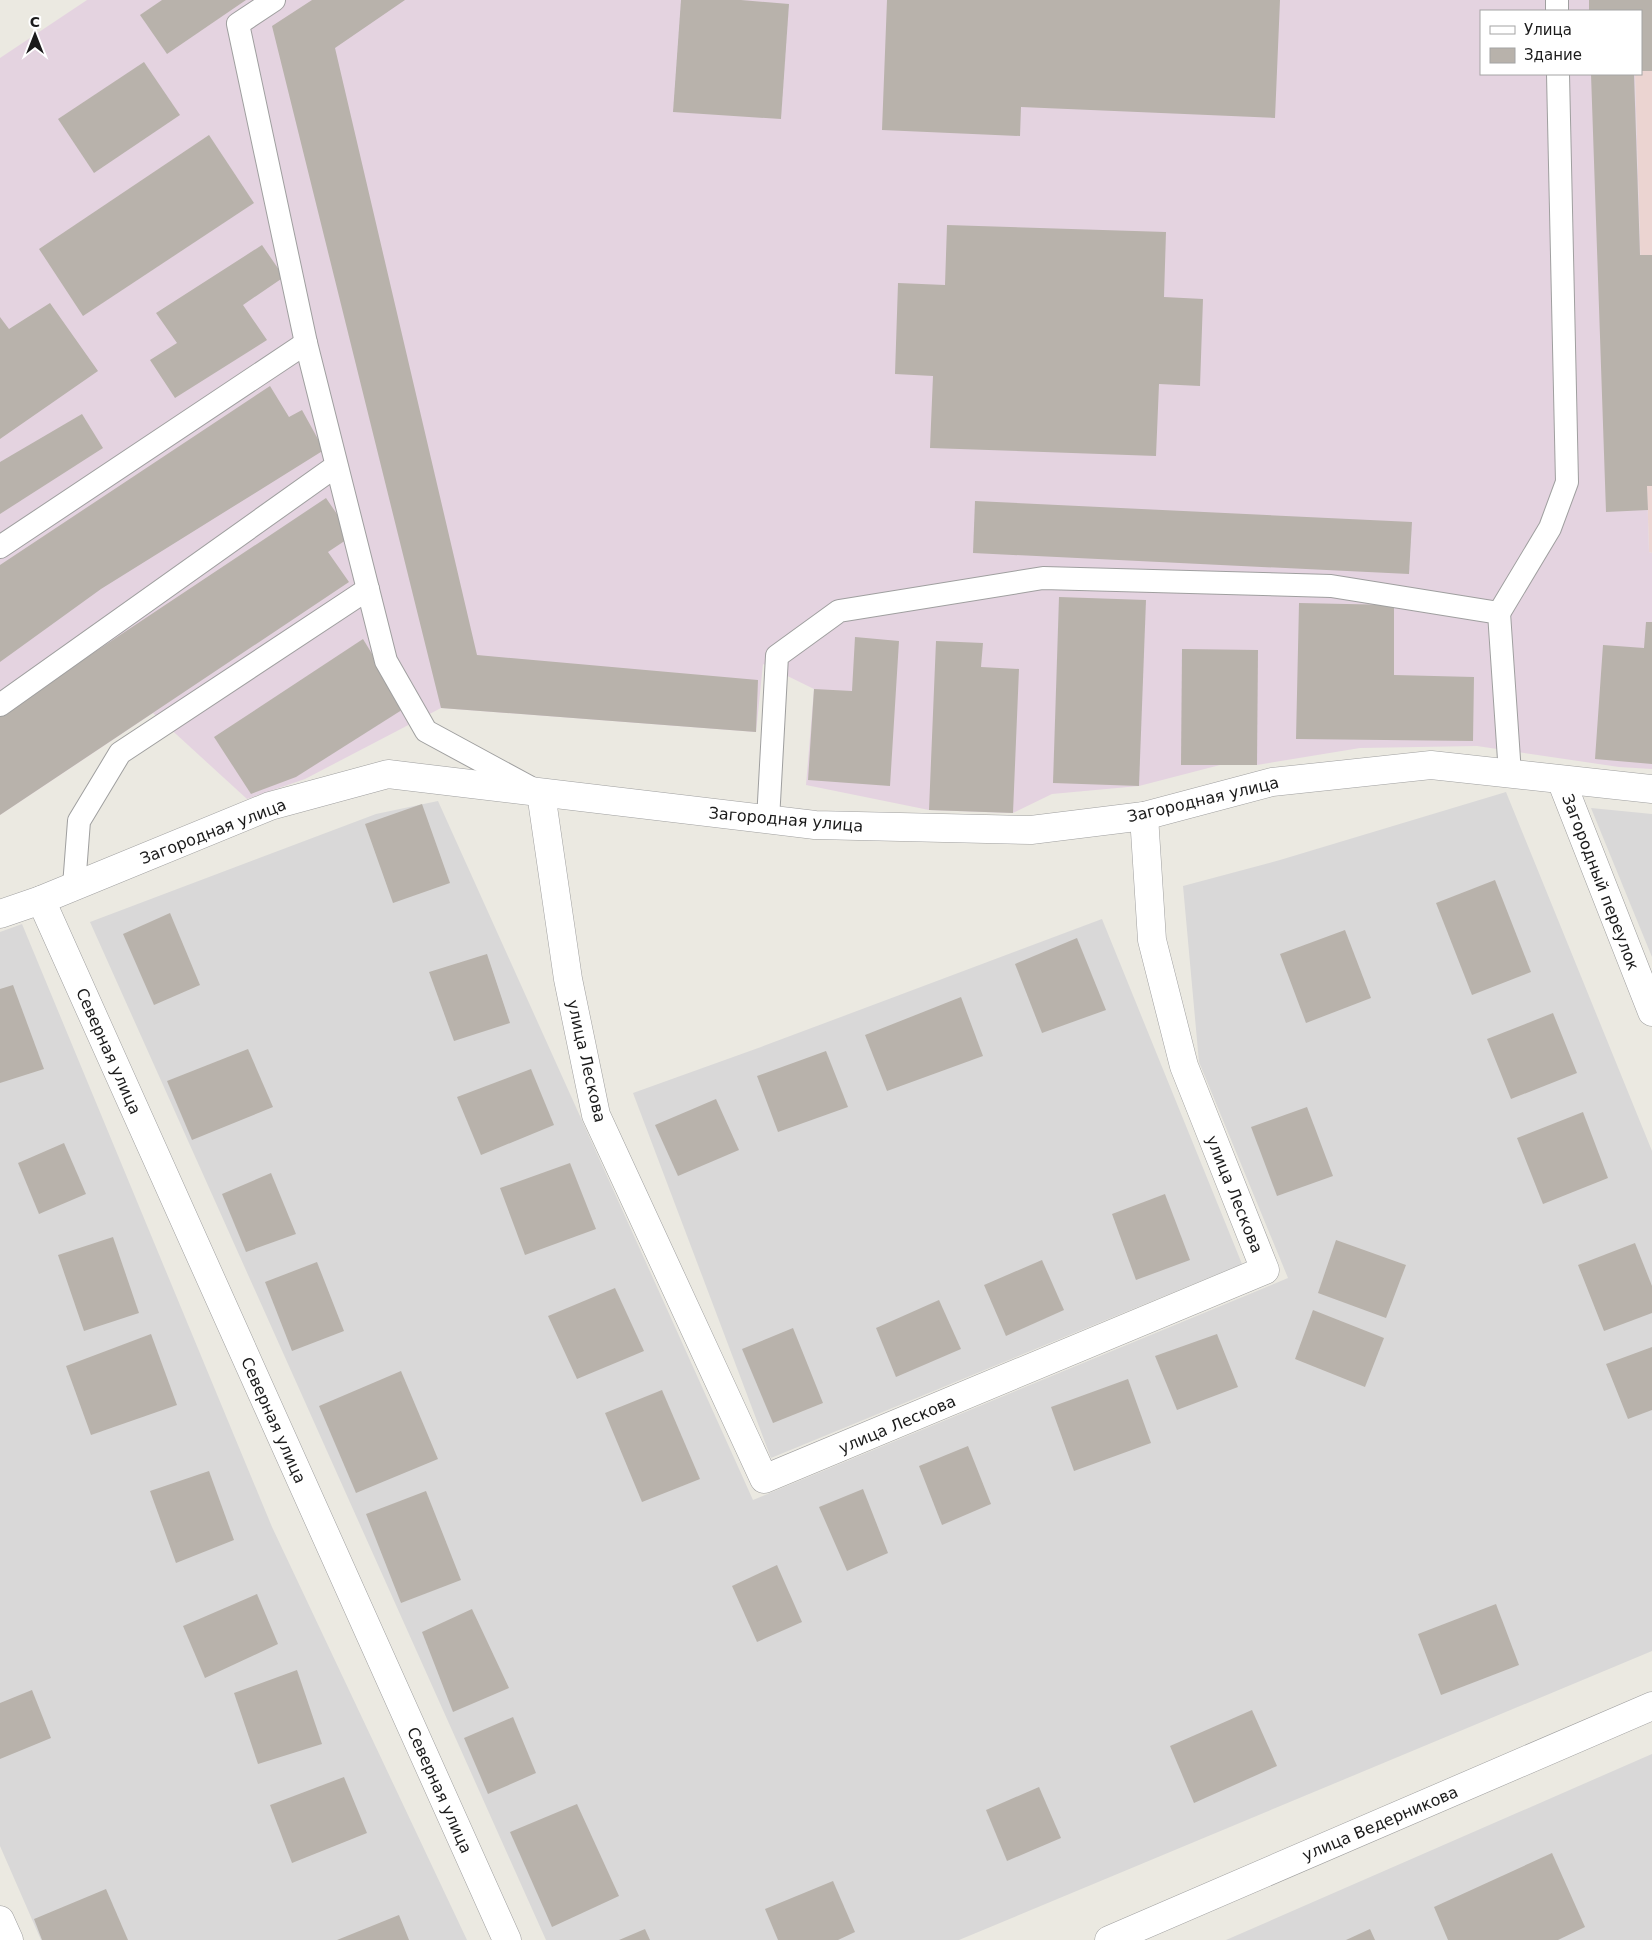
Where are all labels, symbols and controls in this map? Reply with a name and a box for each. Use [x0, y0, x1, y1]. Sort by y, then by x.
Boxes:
north arrow [10, 10, 60, 60]
legend [1480, 10, 1642, 75]
text: С [30, 14, 40, 30]
text: Улица [1524, 21, 1572, 39]
text: Здание [1524, 46, 1582, 64]
street label: Загородная улица [1125, 773, 1281, 826]
street label: Загородный переулок [1558, 791, 1643, 973]
street label: Загородная улица [137, 795, 289, 868]
street label: Загородная улица [708, 803, 864, 836]
street label: Северная улица [72, 985, 145, 1117]
street label: улица Лескова [563, 998, 610, 1124]
street label: улица Лескова [1202, 1133, 1267, 1256]
street label: Северная улица [237, 1354, 310, 1486]
street label: улица Лескова [836, 1391, 959, 1458]
street label: Северная улица [403, 1724, 476, 1856]
street label: улица Ведерникова [1299, 1782, 1461, 1865]

